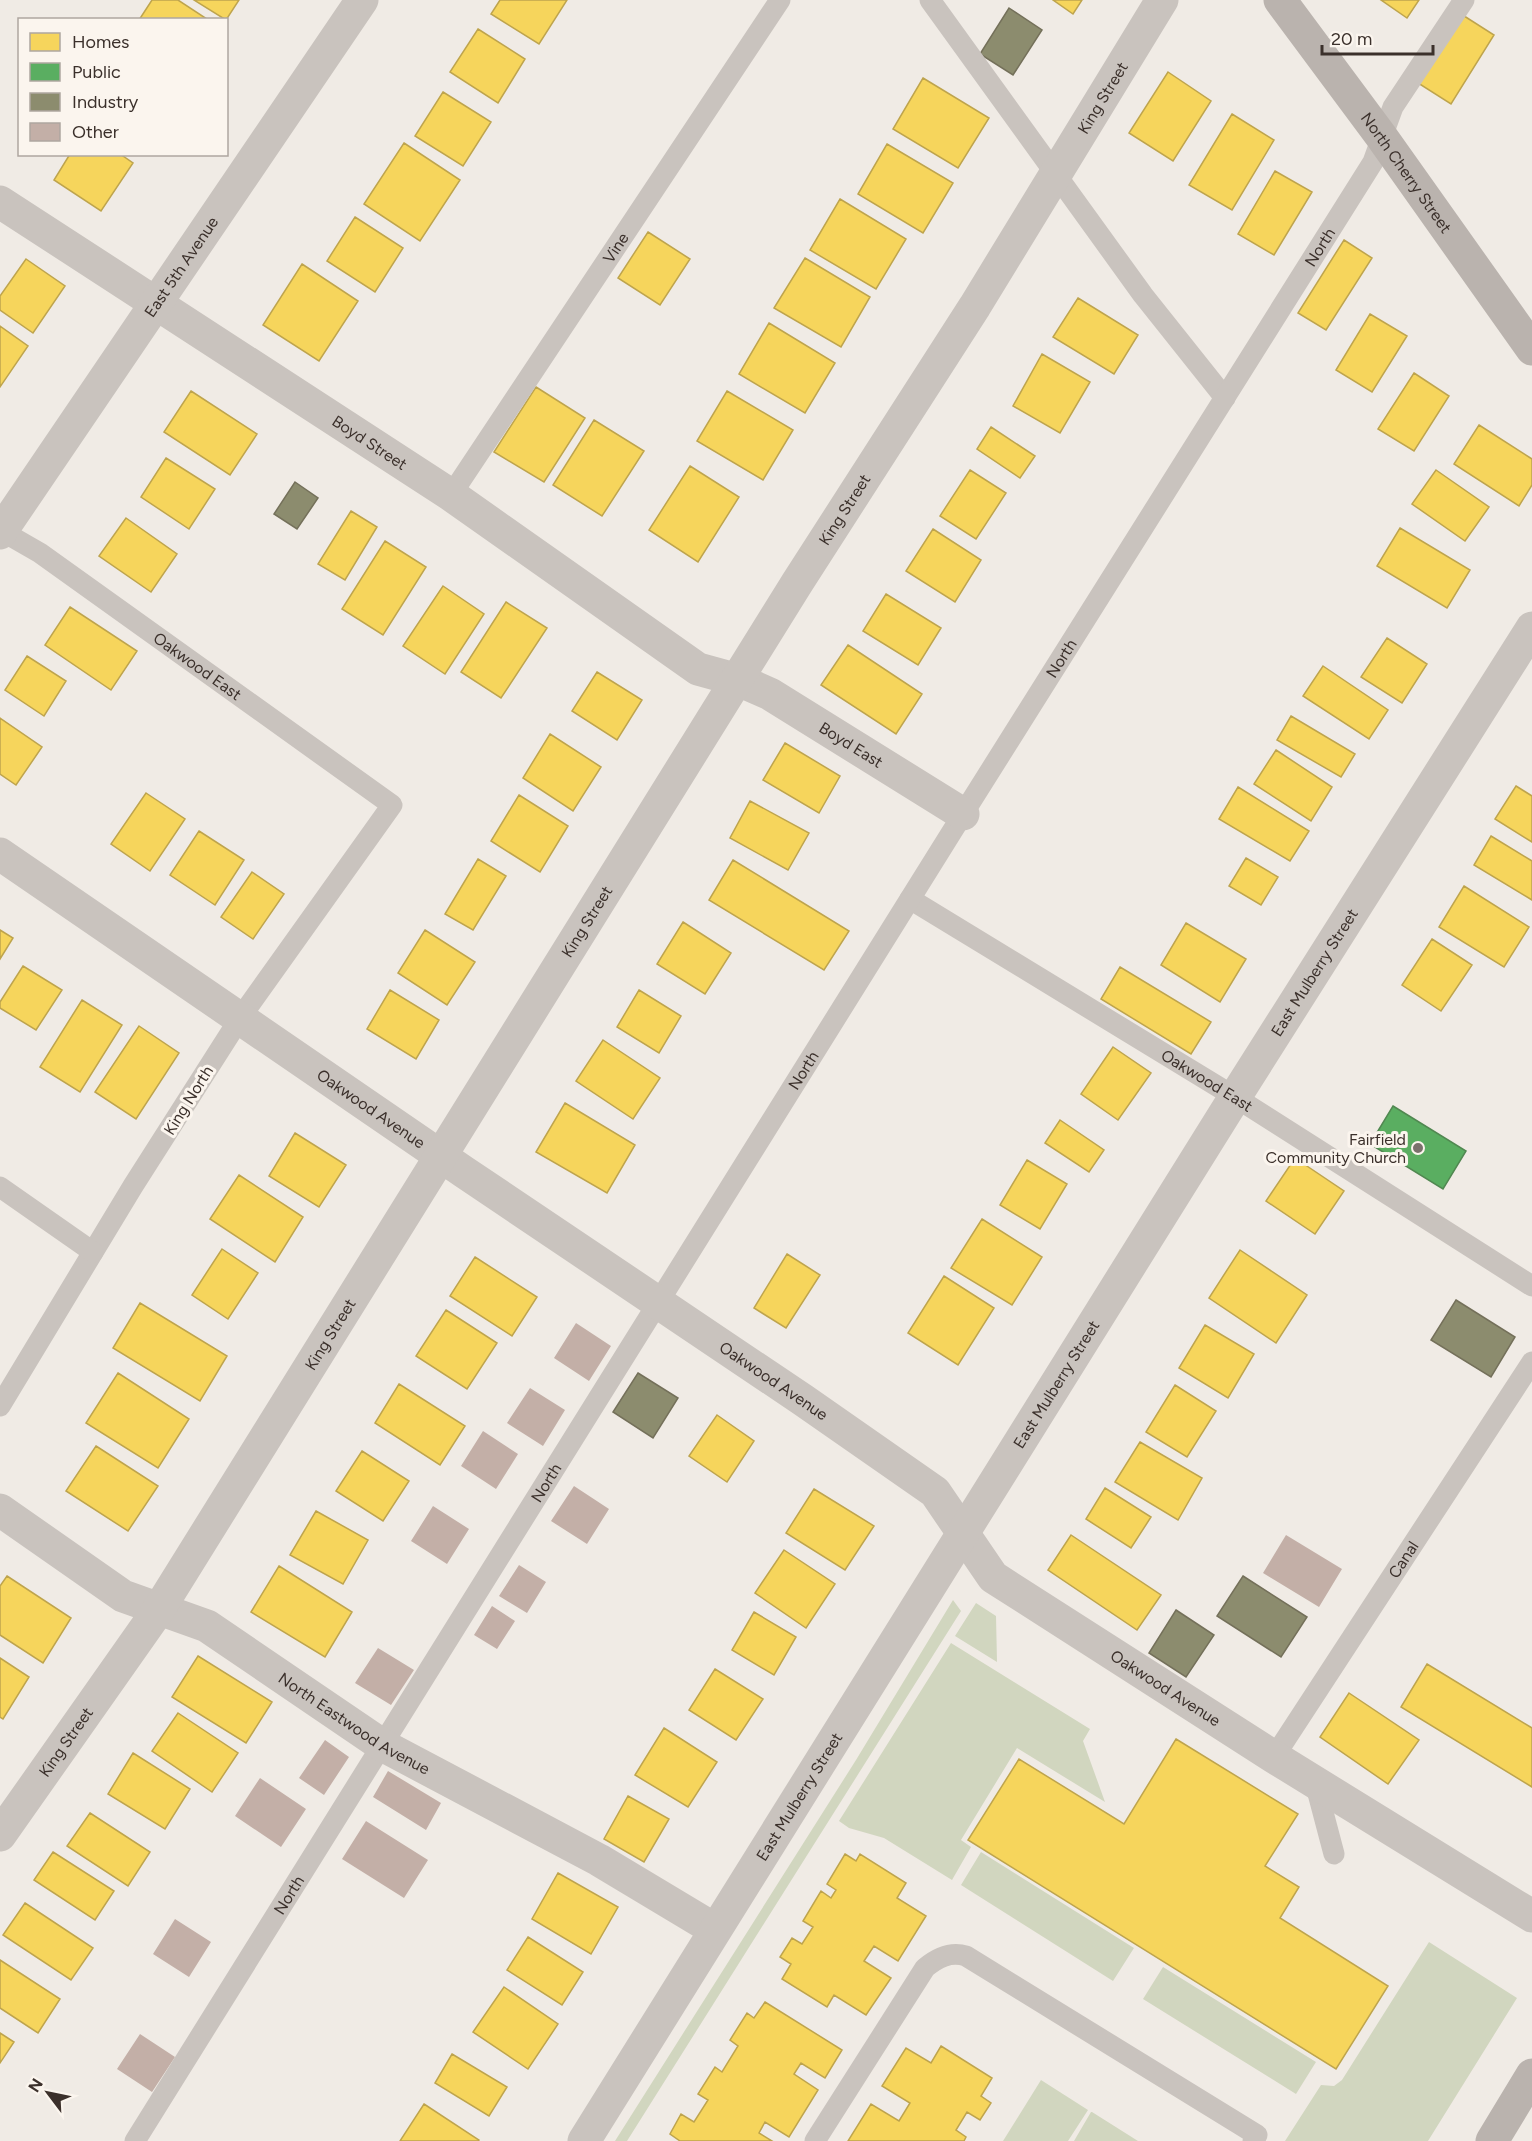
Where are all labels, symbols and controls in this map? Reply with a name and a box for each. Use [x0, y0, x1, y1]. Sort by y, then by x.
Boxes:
legend [18, 18, 228, 156]
scale bar [1322, 18, 1433, 56]
text: 20 m [1331, 28, 1372, 50]
text: Homes [72, 31, 130, 53]
street label: King Street [1074, 59, 1132, 137]
text: Public [72, 61, 121, 83]
text: Industry [72, 91, 139, 113]
street label: North Cherry Street [1357, 109, 1456, 237]
text: Other [72, 121, 119, 143]
street label: East 5th Avenue [140, 213, 222, 321]
street label: North [1301, 224, 1339, 270]
street label: Vine [599, 229, 633, 267]
street label: Boyd Street [329, 411, 410, 474]
street label: King Street [815, 471, 875, 549]
street label: Oakwood East [150, 628, 245, 704]
street label: North [1042, 636, 1081, 681]
street label: Boyd East [816, 718, 886, 772]
street label: King Street [558, 882, 616, 961]
street label: East Mulberry Street [1267, 905, 1362, 1040]
street label: Oakwood East [1158, 1045, 1256, 1116]
street label: North [784, 1048, 823, 1093]
street label: King North [160, 1062, 217, 1138]
street label: Oakwood Avenue [313, 1065, 429, 1153]
place label: Fairfield Community Church [1266, 1130, 1406, 1167]
marker: Fairfield Community Church [1411, 1141, 1425, 1155]
street label: King Street [301, 1295, 360, 1374]
street label: East Mulberry Street [1009, 1317, 1103, 1452]
street label: Oakwood Avenue [716, 1338, 832, 1425]
street label: North [527, 1460, 565, 1506]
street label: Canal [1384, 1538, 1422, 1582]
street label: Oakwood Avenue [1107, 1646, 1224, 1730]
street label: North Eastwood Avenue [275, 1669, 433, 1779]
street label: King Street [35, 1704, 97, 1781]
street label: East Mulberry Street [752, 1729, 846, 1864]
street label: North [270, 1872, 308, 1918]
north arrow [18, 2063, 78, 2123]
text: N [24, 2075, 47, 2096]

